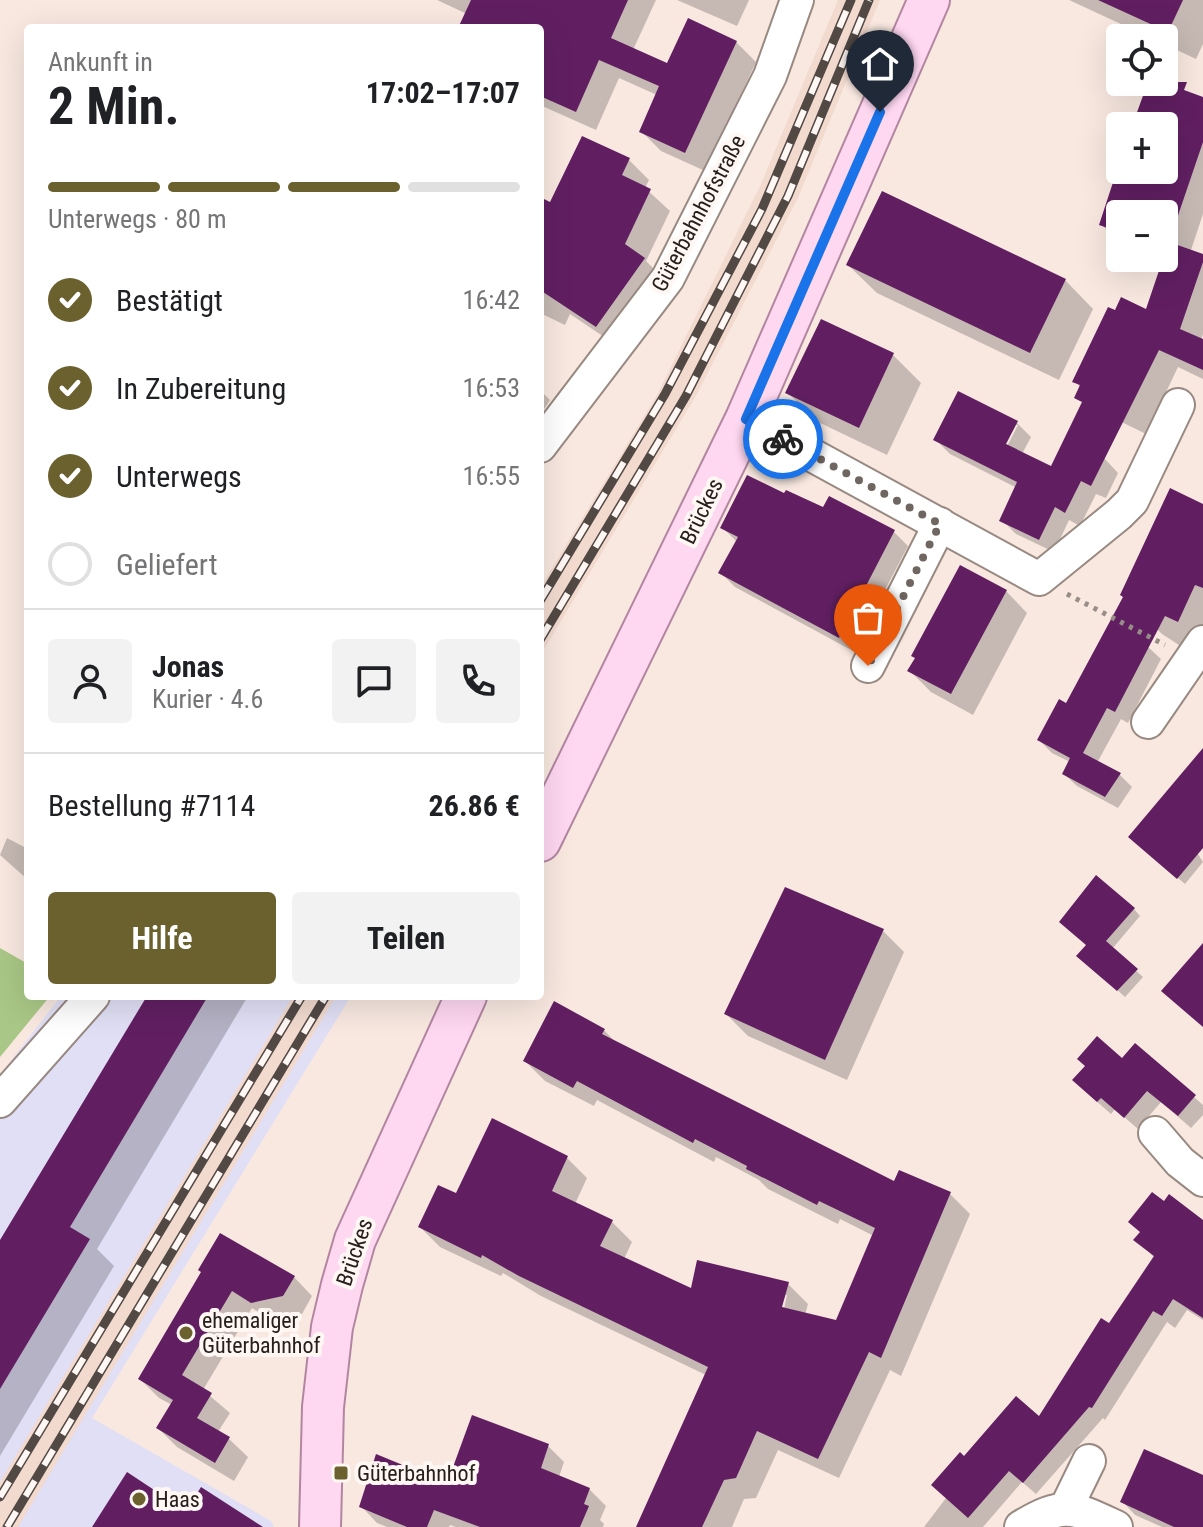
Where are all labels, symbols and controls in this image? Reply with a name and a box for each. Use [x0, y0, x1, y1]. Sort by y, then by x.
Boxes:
map controls [1106, 24, 1178, 272]
button: locate [1106, 24, 1178, 96]
pin [846, 30, 914, 112]
icon: home [858, 42, 902, 86]
text: Ankunft in [48, 47, 153, 77]
text: 17:02–17:07 [366, 75, 520, 110]
text: 2 Min. [48, 76, 180, 137]
button: + [1106, 112, 1178, 184]
street label: Güterbahnhofstraße [647, 131, 750, 296]
button: − [1106, 200, 1178, 272]
text: Unterwegs · 80 m [48, 204, 226, 234]
icon: check [48, 278, 92, 322]
text: Bestätigt [116, 283, 223, 318]
text: 16:42 [463, 285, 520, 315]
icon: check [48, 366, 92, 410]
text: In Zubereitung [116, 371, 286, 406]
text: 16:53 [463, 373, 520, 403]
courier [743, 399, 823, 479]
icon: bike [761, 417, 805, 461]
icon: check [48, 454, 92, 498]
text: Unterwegs [116, 459, 242, 494]
text: 16:55 [463, 461, 520, 491]
street label: Brückes [675, 474, 728, 548]
text: Geliefert [116, 547, 218, 582]
pin [834, 584, 902, 666]
icon: bag [846, 596, 890, 640]
button: person [48, 639, 132, 723]
button: chat [332, 639, 416, 723]
button: phone [436, 639, 520, 723]
text: Jonas [152, 649, 224, 684]
text: Kurier · 4.6 [152, 684, 263, 714]
text: Bestellung #7114 [48, 788, 255, 823]
text: 26.86 € [429, 788, 520, 823]
button: Hilfe [48, 892, 276, 984]
button: Teilen [292, 892, 520, 984]
street label: Brückes [331, 1215, 378, 1289]
place label: ehemaliger Güterbahnhof [202, 1308, 320, 1358]
marker: ehemaliger Güterbahnhof [177, 1324, 195, 1342]
place label: Güterbahnhof [357, 1461, 475, 1486]
marker: Güterbahnhof [332, 1464, 350, 1482]
place label: Haas [155, 1487, 200, 1512]
marker: Haas [130, 1490, 148, 1508]

